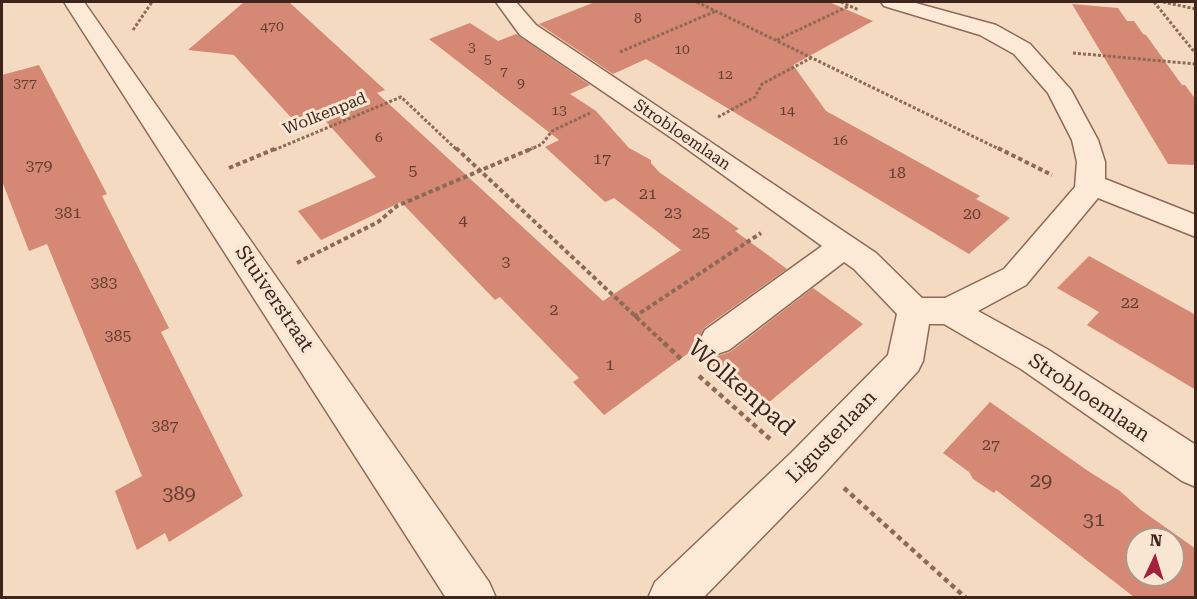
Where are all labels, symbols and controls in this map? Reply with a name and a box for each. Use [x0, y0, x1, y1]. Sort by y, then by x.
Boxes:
house number: 8 [634, 11, 642, 27]
house number: 470 [260, 19, 284, 35]
house number: 3 [468, 40, 476, 56]
house number: 10 [674, 42, 690, 58]
house number: 5 [484, 52, 492, 68]
house number: 7 [500, 64, 508, 80]
house number: 12 [717, 67, 733, 83]
house number: 377 [13, 76, 37, 92]
house number: 9 [517, 76, 525, 92]
street label: Wolkenpad [281, 89, 369, 139]
street label: Strobloemlaan [630, 96, 734, 174]
house number: 13 [551, 103, 567, 119]
house number: 14 [779, 103, 795, 119]
house number: 6 [375, 130, 383, 146]
house number: 16 [832, 133, 848, 149]
house number: 17 [593, 149, 611, 169]
house number: 379 [26, 156, 52, 176]
house number: 5 [409, 161, 417, 181]
house number: 18 [888, 163, 906, 183]
house number: 21 [639, 184, 657, 204]
house number: 381 [55, 203, 81, 223]
house number: 23 [664, 203, 682, 223]
house number: 20 [963, 204, 981, 224]
house number: 4 [459, 211, 467, 231]
house number: 25 [692, 223, 710, 243]
street label: Stuiverstraat [230, 241, 318, 357]
house number: 3 [502, 252, 510, 272]
house number: 383 [91, 273, 117, 293]
house number: 22 [1121, 293, 1139, 313]
house number: 2 [550, 300, 558, 320]
house number: 385 [105, 326, 131, 346]
street label: Wolkenpad [682, 334, 800, 442]
street label: Strobloemlaan [1024, 349, 1154, 447]
house number: 1 [606, 355, 614, 375]
street label: Ligusterlaan [782, 386, 882, 488]
house number: 387 [152, 416, 178, 436]
house number: 27 [982, 435, 1000, 455]
house number: 29 [1030, 469, 1052, 493]
house number: 389 [162, 482, 196, 506]
house number: 31 [1083, 508, 1105, 532]
north arrow [1125, 527, 1185, 587]
text: N [1149, 531, 1163, 550]

